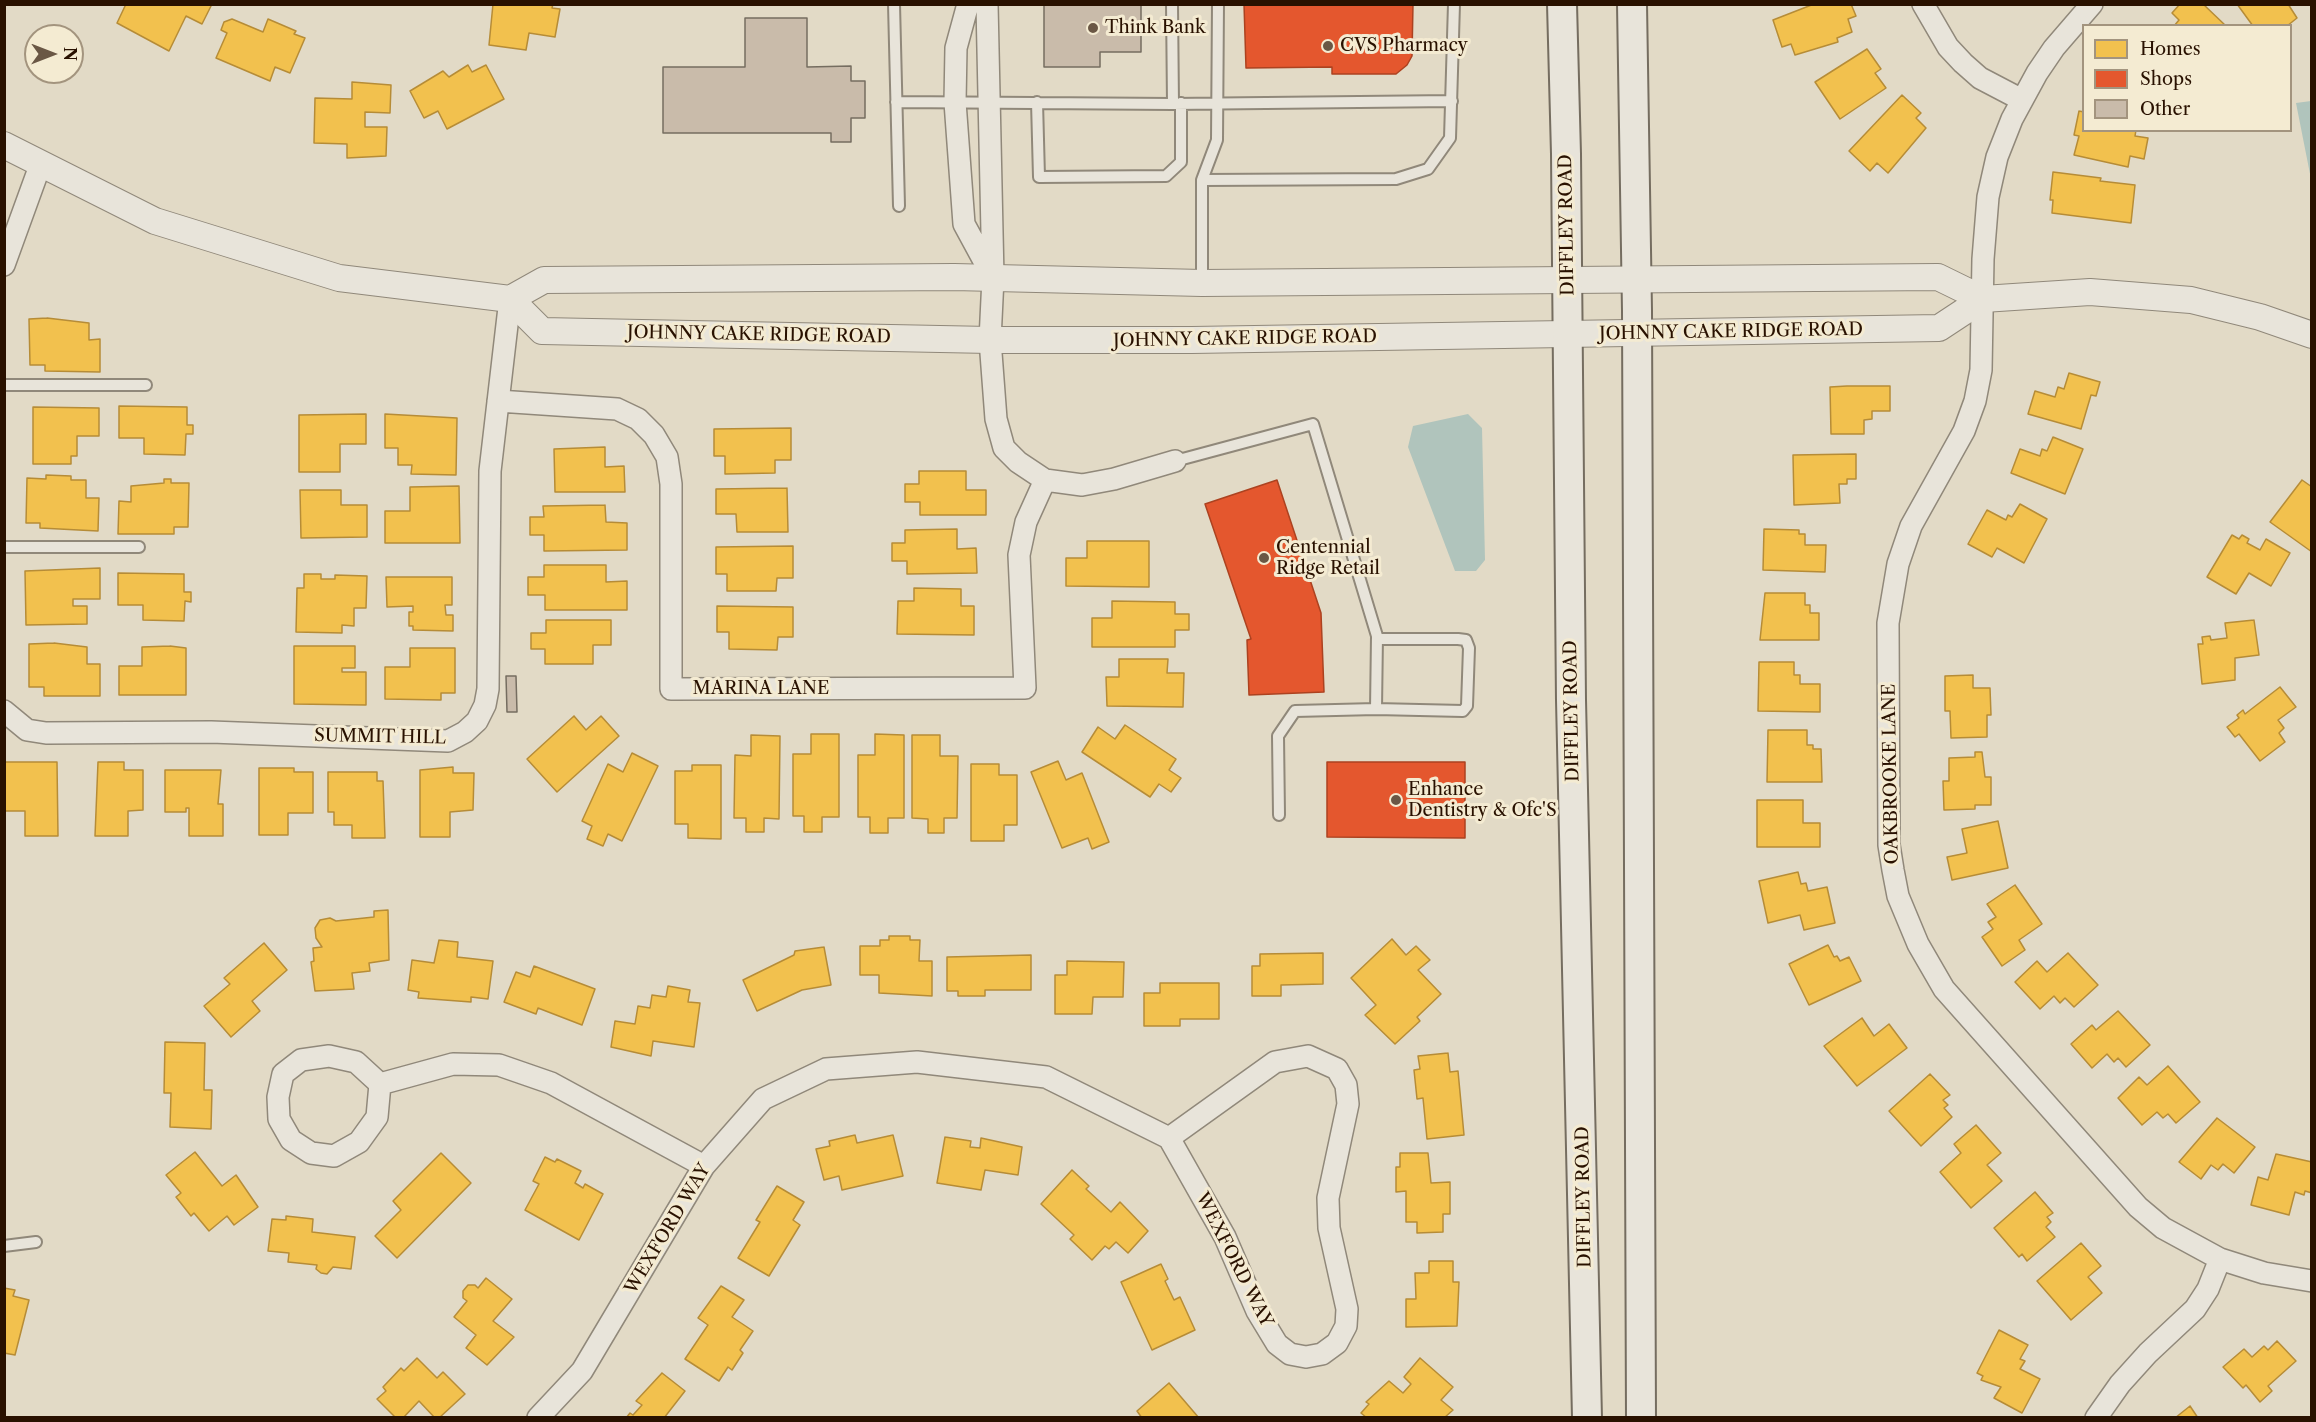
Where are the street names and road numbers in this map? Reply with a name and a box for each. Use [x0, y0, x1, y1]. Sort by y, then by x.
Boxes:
street label: DIFFLEY ROAD [1555, 154, 1579, 296]
street label: JOHNNY CAKE RIDGE ROAD [1599, 319, 1863, 345]
street label: JOHNNY CAKE RIDGE ROAD [627, 322, 891, 348]
street label: JOHNNY CAKE RIDGE ROAD [1113, 326, 1377, 352]
street label: DIFFLEY ROAD [1560, 640, 1584, 782]
street label: MARINA LANE [693, 678, 829, 700]
street label: OAKBROOKE LANE [1879, 684, 1903, 864]
street label: SUMMIT HILL [314, 725, 446, 749]
street label: DIFFLEY ROAD [1572, 1126, 1596, 1268]
street label: WEXFORD WAY [621, 1160, 715, 1298]
street label: WEXFORD WAY [1191, 1189, 1277, 1331]

